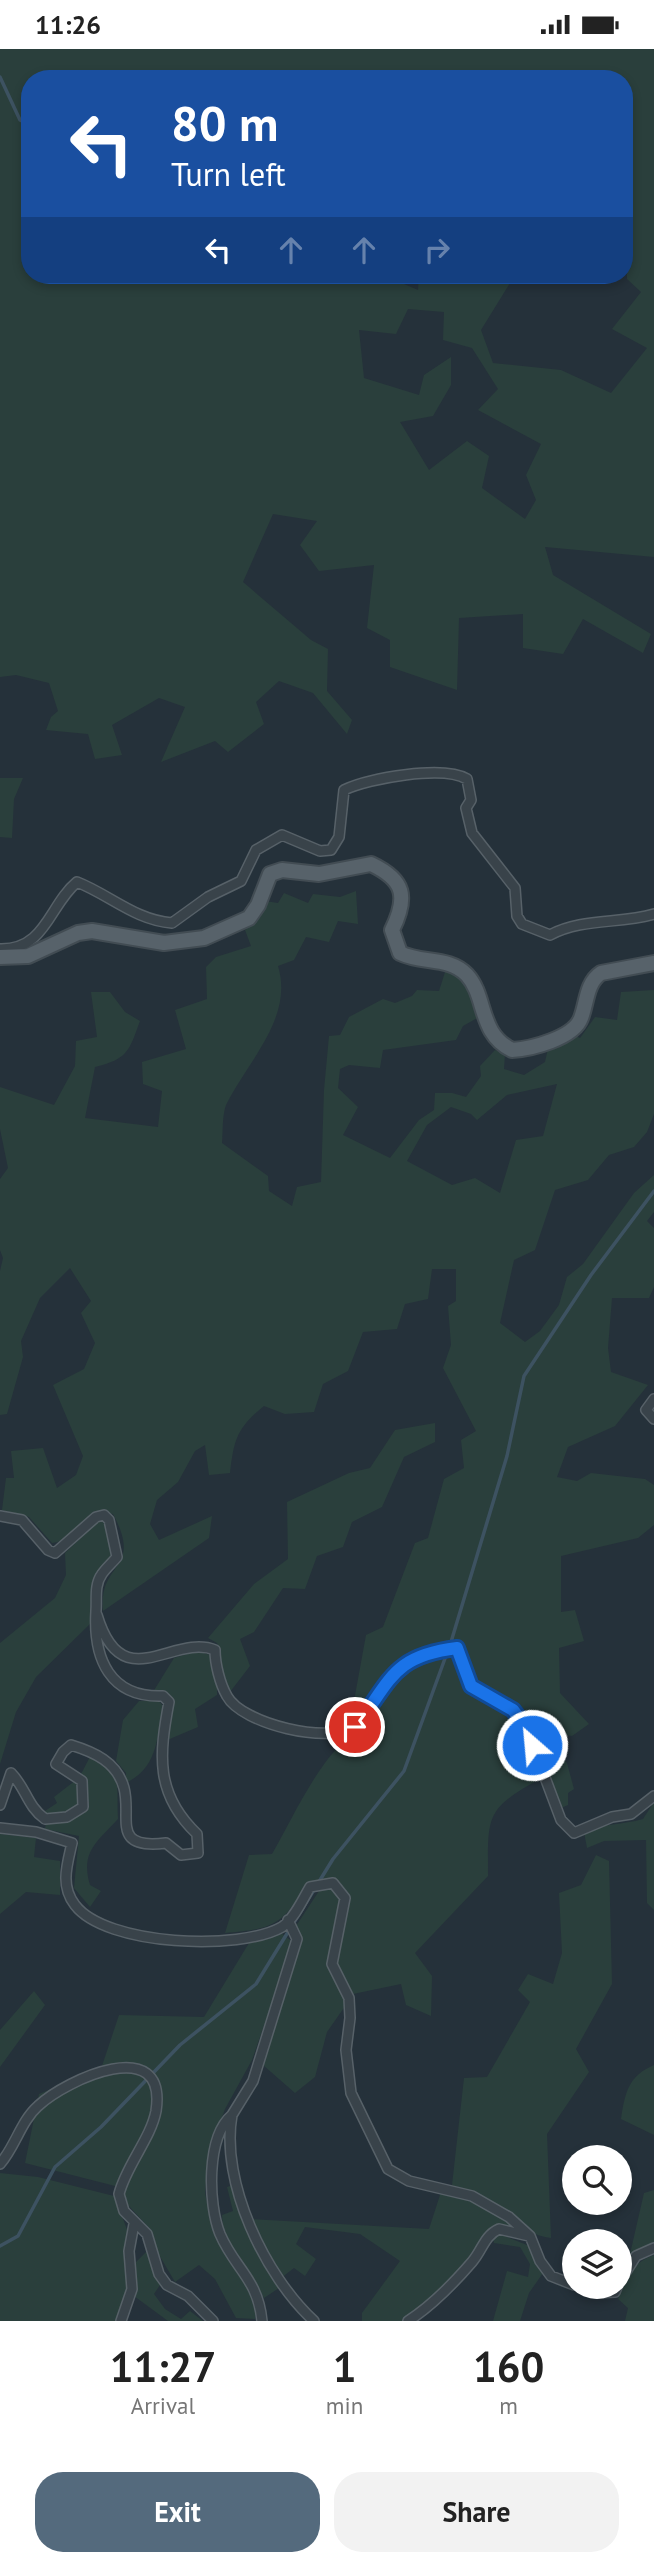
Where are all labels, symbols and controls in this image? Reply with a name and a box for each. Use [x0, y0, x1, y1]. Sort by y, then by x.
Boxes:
text: 11:26 [35, 8, 101, 41]
text: 80 m [171, 91, 278, 155]
icon: left [56, 98, 147, 189]
text: Turn left [171, 153, 286, 195]
icon: left [199, 231, 237, 269]
icon: ahead [272, 231, 310, 269]
icon: ahead [345, 231, 383, 269]
icon: right [418, 231, 456, 269]
pin [325, 1697, 385, 1757]
icon: arrive [336, 1708, 374, 1746]
position arrow [495, 1708, 569, 1782]
map controls [562, 2145, 632, 2299]
button: search [562, 2145, 632, 2215]
button: layers [562, 2229, 632, 2299]
text: 11:27 [110, 2339, 216, 2394]
text: 1 [333, 2339, 356, 2394]
text: 160 [473, 2339, 544, 2394]
text: Arrival [131, 2391, 195, 2420]
text: min [326, 2391, 363, 2420]
text: m [499, 2391, 518, 2420]
button: Exit [35, 2472, 320, 2552]
button: Share [334, 2472, 619, 2552]

